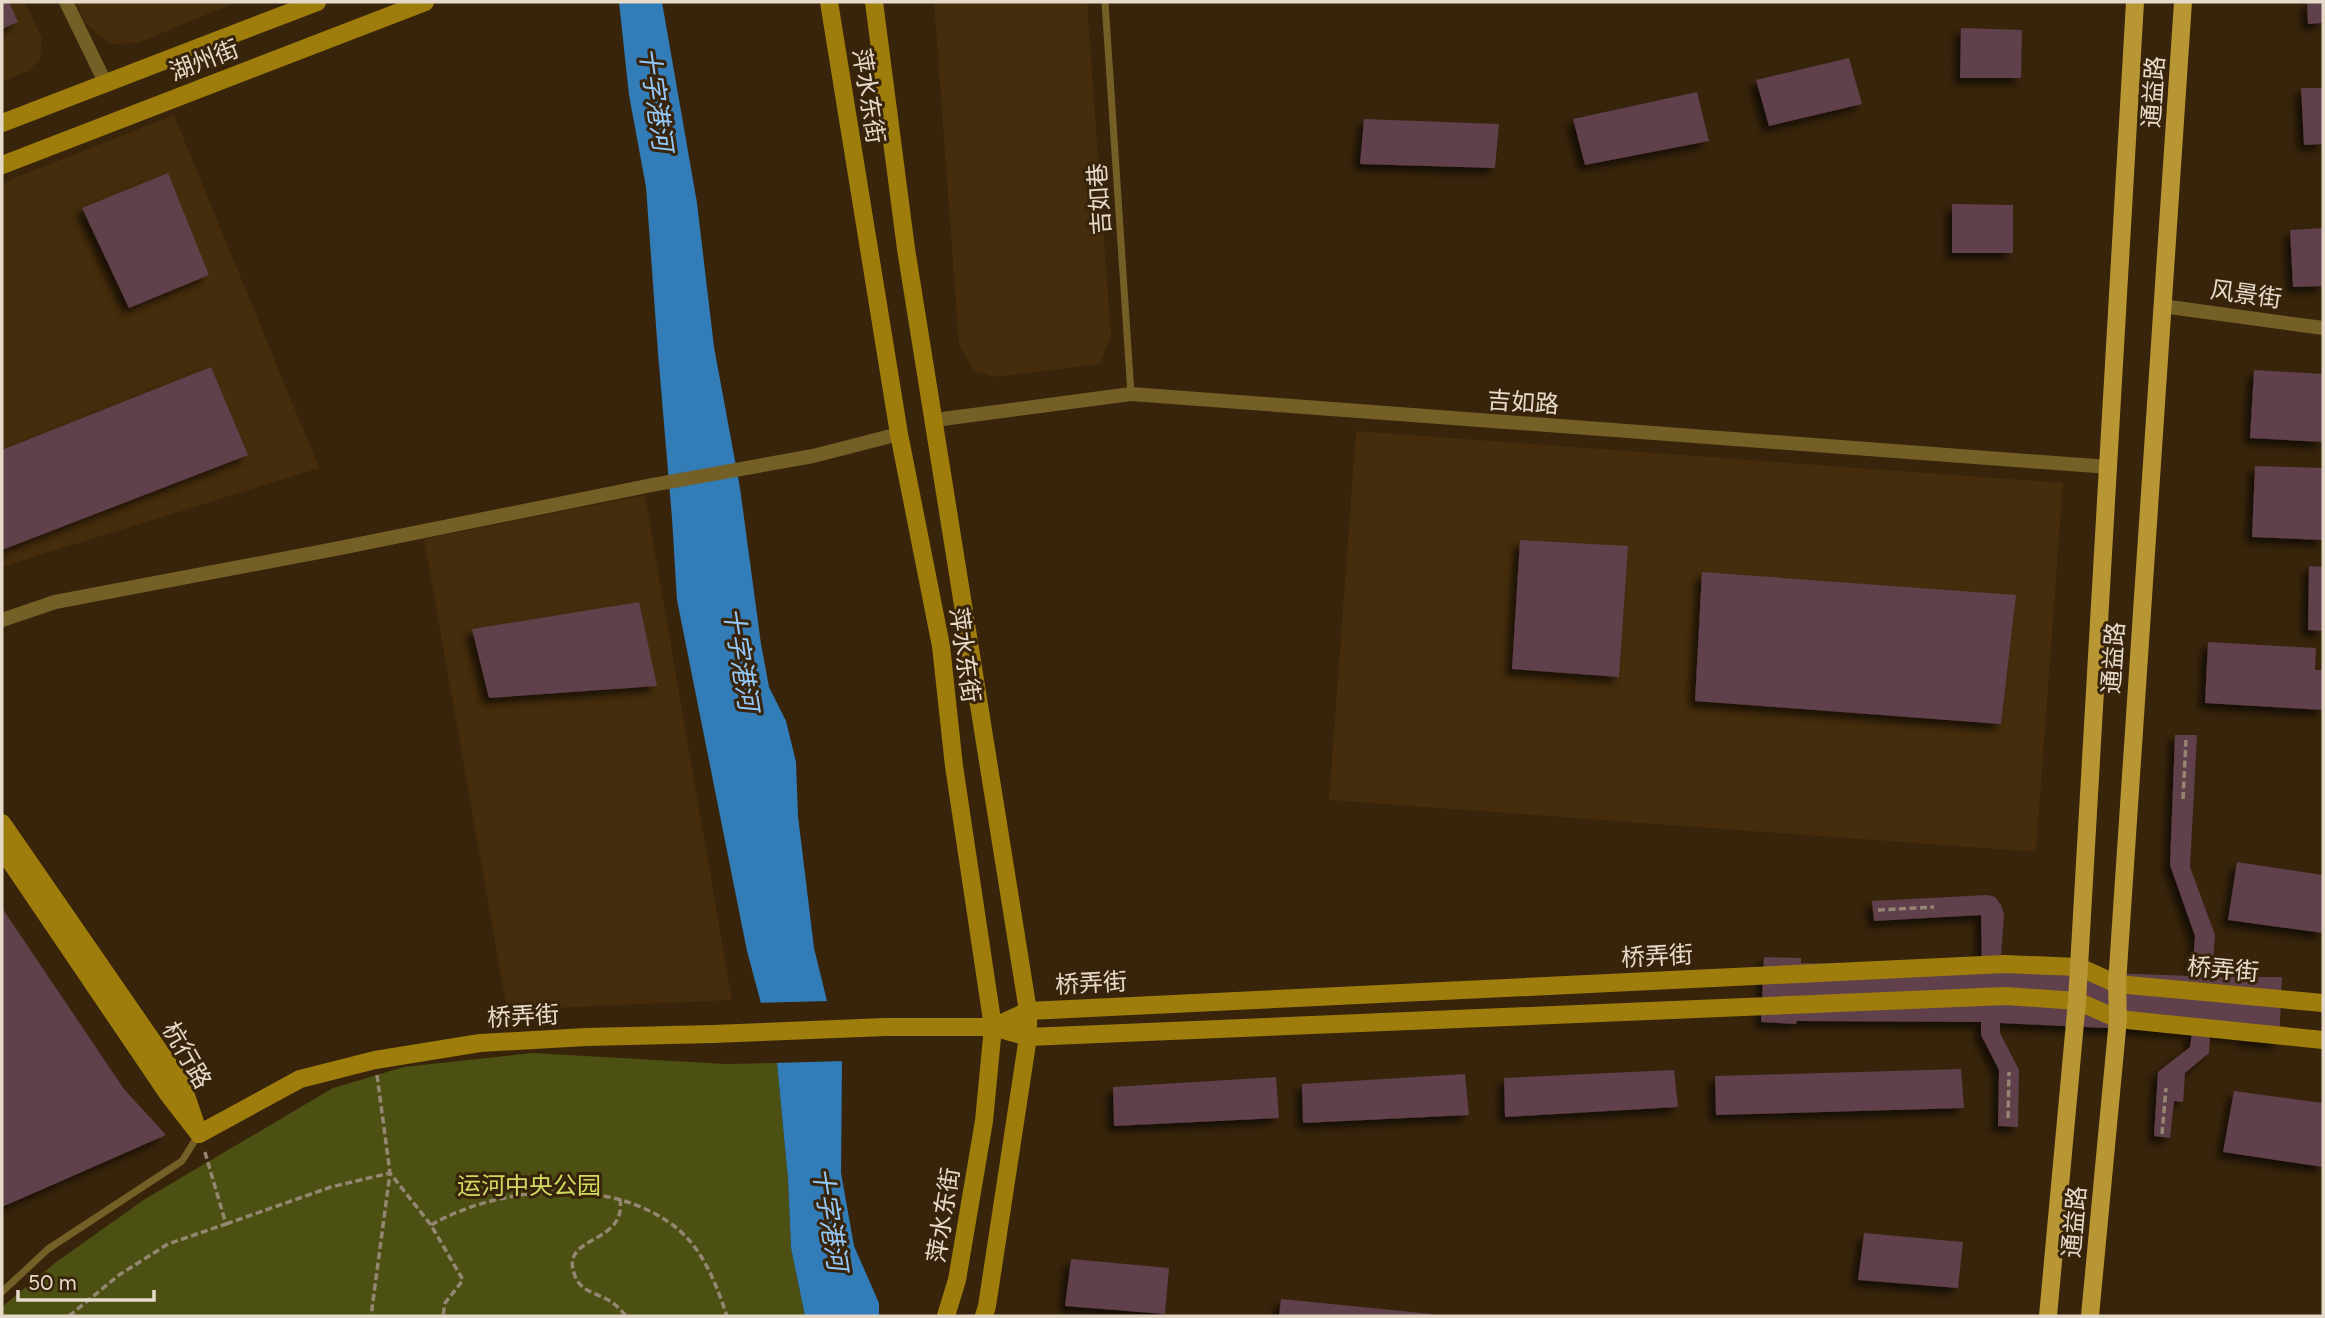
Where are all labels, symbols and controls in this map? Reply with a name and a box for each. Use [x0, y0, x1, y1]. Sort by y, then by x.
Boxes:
street label: 湖州街 [165, 34, 243, 86]
water label: 十字港河 [633, 45, 680, 158]
street label: 萍水东街 [847, 46, 891, 146]
street label: 通益路 [2136, 55, 2170, 129]
street label: 吉如巷 [1082, 162, 1116, 236]
street label: 风景街 [2208, 275, 2284, 313]
street label: 吉如路 [1486, 385, 1560, 419]
water label: 十字港河 [717, 605, 766, 718]
street label: 萍水东街 [944, 605, 986, 705]
street label: 通益路 [2096, 621, 2130, 695]
street label: 桥弄街 [1620, 940, 1694, 972]
street label: 桥弄街 [2186, 951, 2260, 987]
street label: 桥弄街 [1054, 967, 1128, 999]
street label: 桥弄街 [486, 1000, 560, 1032]
street label: 杭行路 [156, 1017, 218, 1093]
water label: 十字港河 [806, 1165, 855, 1278]
street label: 萍水东街 [921, 1165, 965, 1265]
park label: 运河中央公园 [457, 1171, 601, 1200]
street label: 通益路 [2056, 1185, 2092, 1259]
scale bar [18, 1258, 154, 1302]
text: 50 m [28, 1270, 77, 1295]

